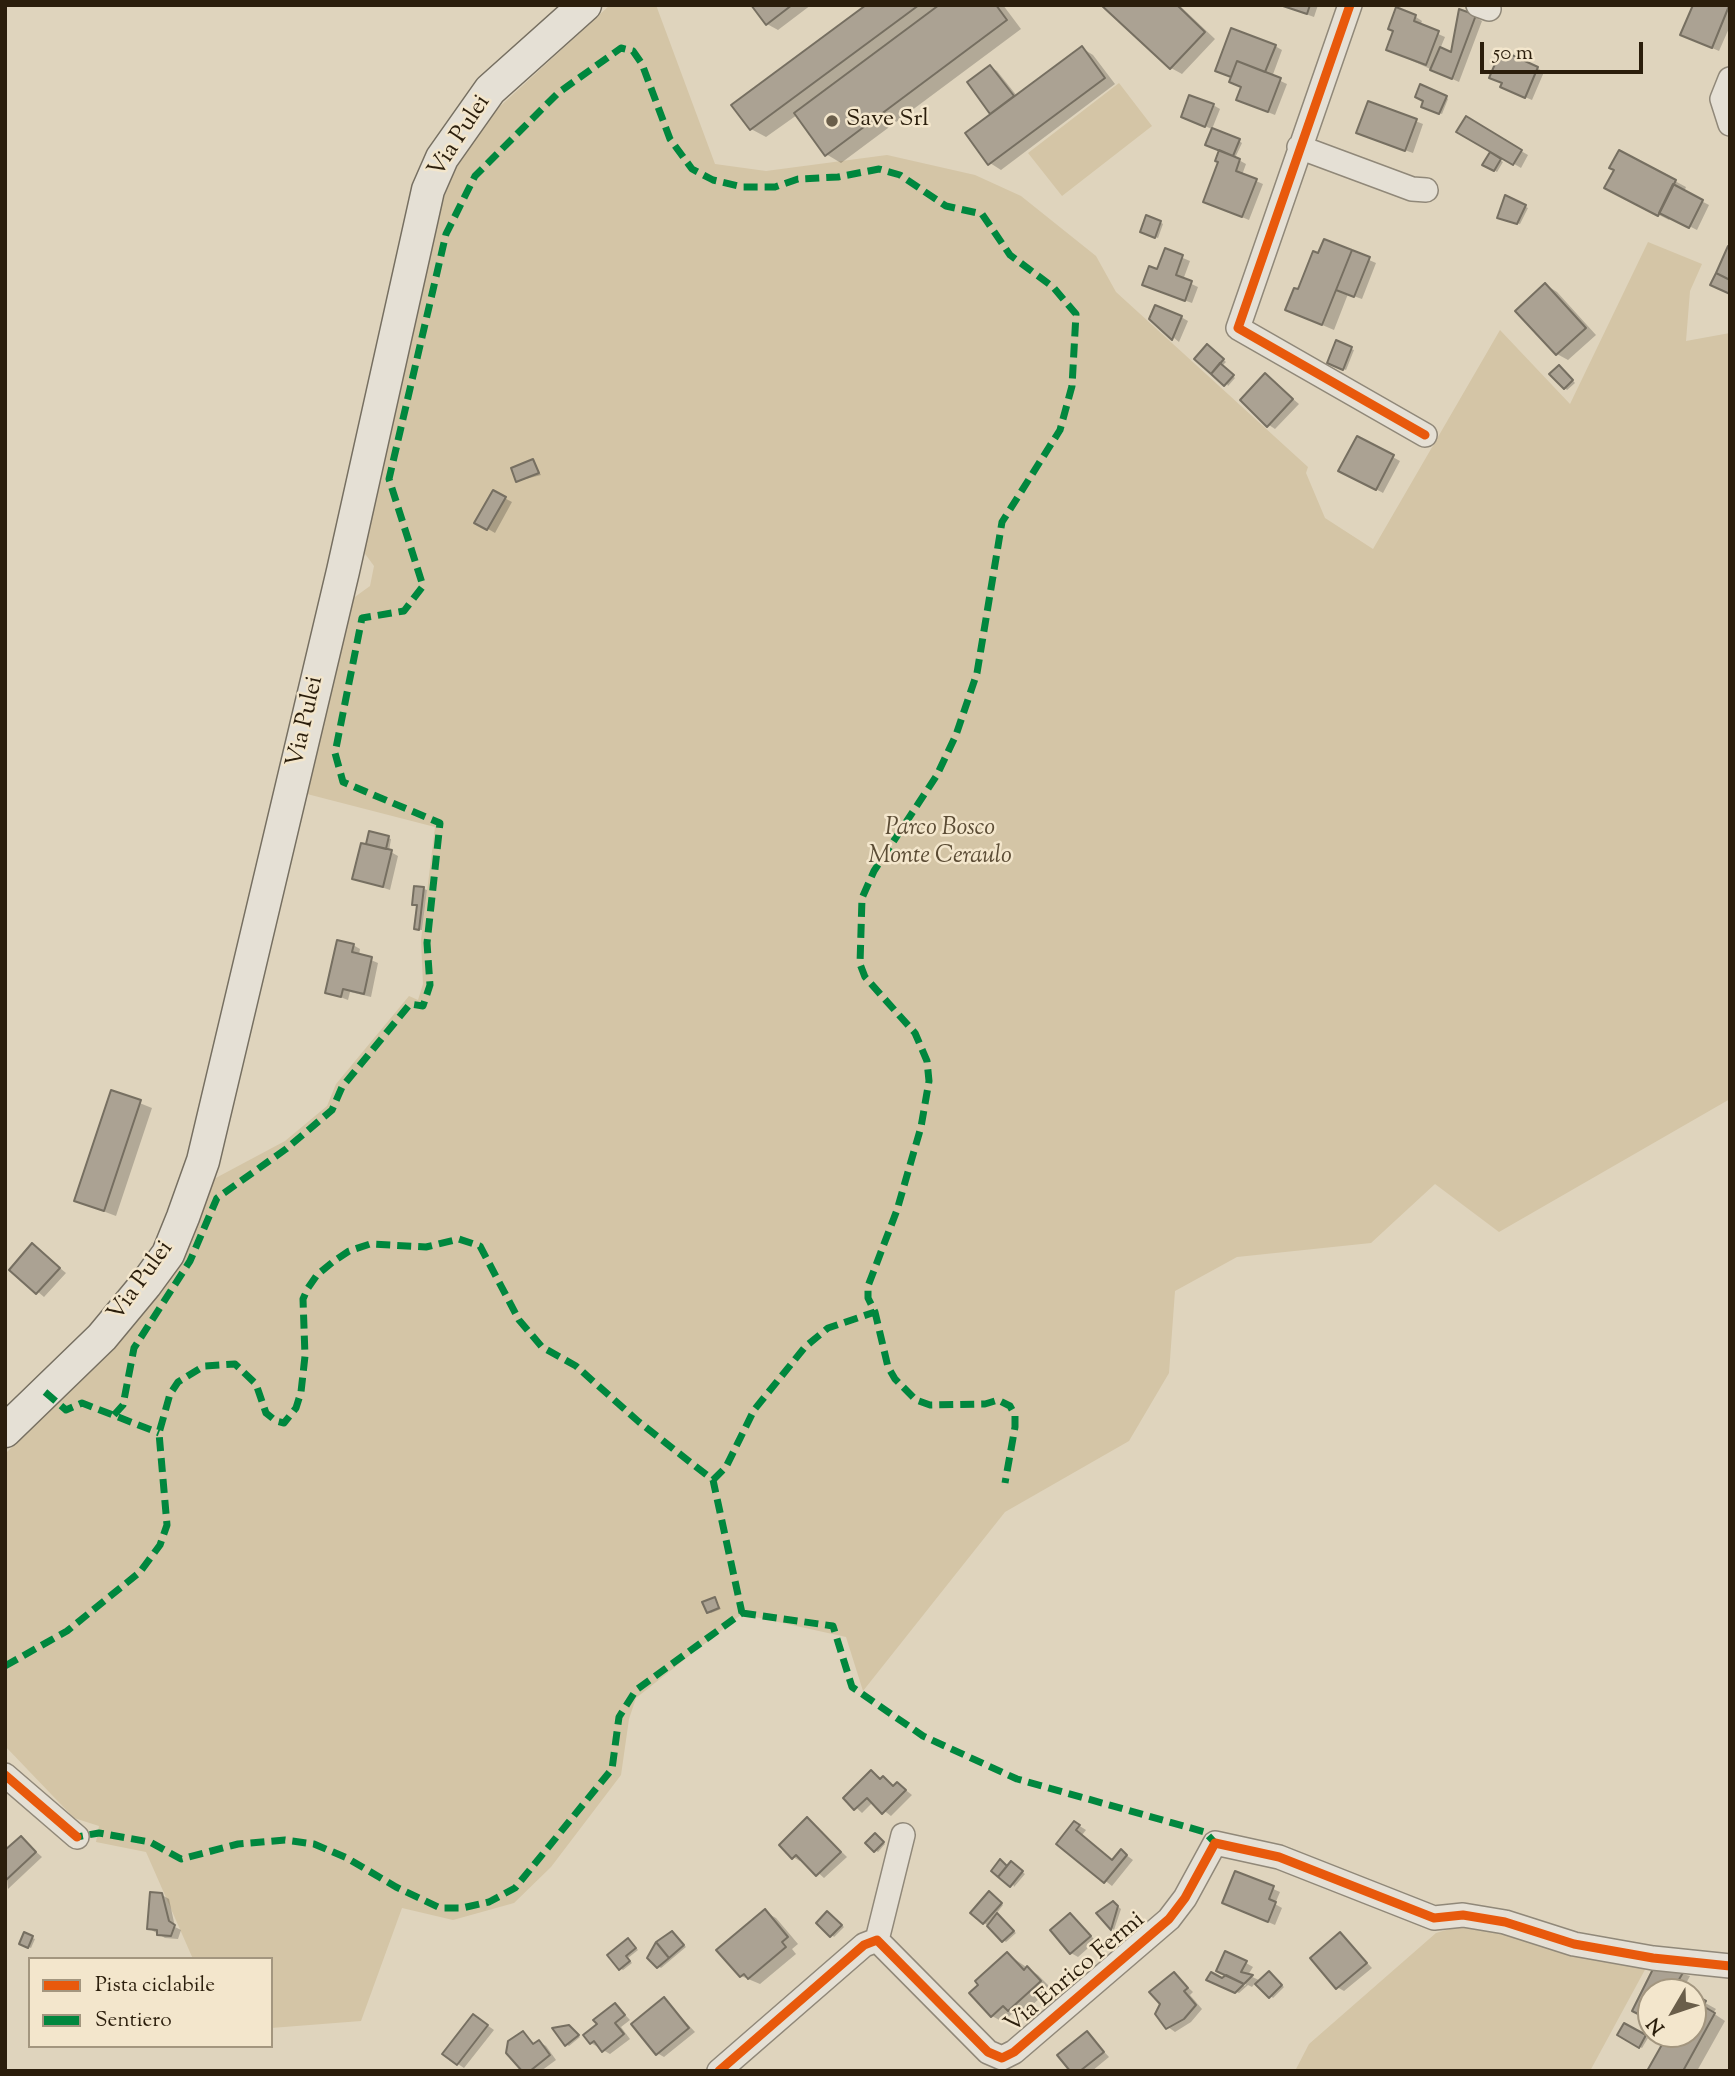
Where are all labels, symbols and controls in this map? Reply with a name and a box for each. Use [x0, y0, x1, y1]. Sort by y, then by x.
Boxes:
scale bar [1483, 28, 1646, 72]
text: 50 m [1493, 39, 1533, 69]
street label: Via Pulei [424, 90, 498, 184]
place label: Save Srl [846, 107, 929, 135]
marker: Save Srl [824, 113, 840, 129]
street label: Via Pulei [283, 674, 331, 770]
park label: Parco Bosco Monte Ceraulo [868, 816, 1012, 872]
street label: Via Pulei [103, 1236, 181, 1328]
street label: Via Enrico Fermi [1000, 1907, 1152, 2041]
legend [28, 1957, 273, 2048]
text: Pista ciclabile [95, 1971, 215, 2001]
north arrow [1637, 1978, 1707, 2048]
text: Sentiero [95, 2006, 172, 2036]
text: N [1642, 2011, 1672, 2040]

